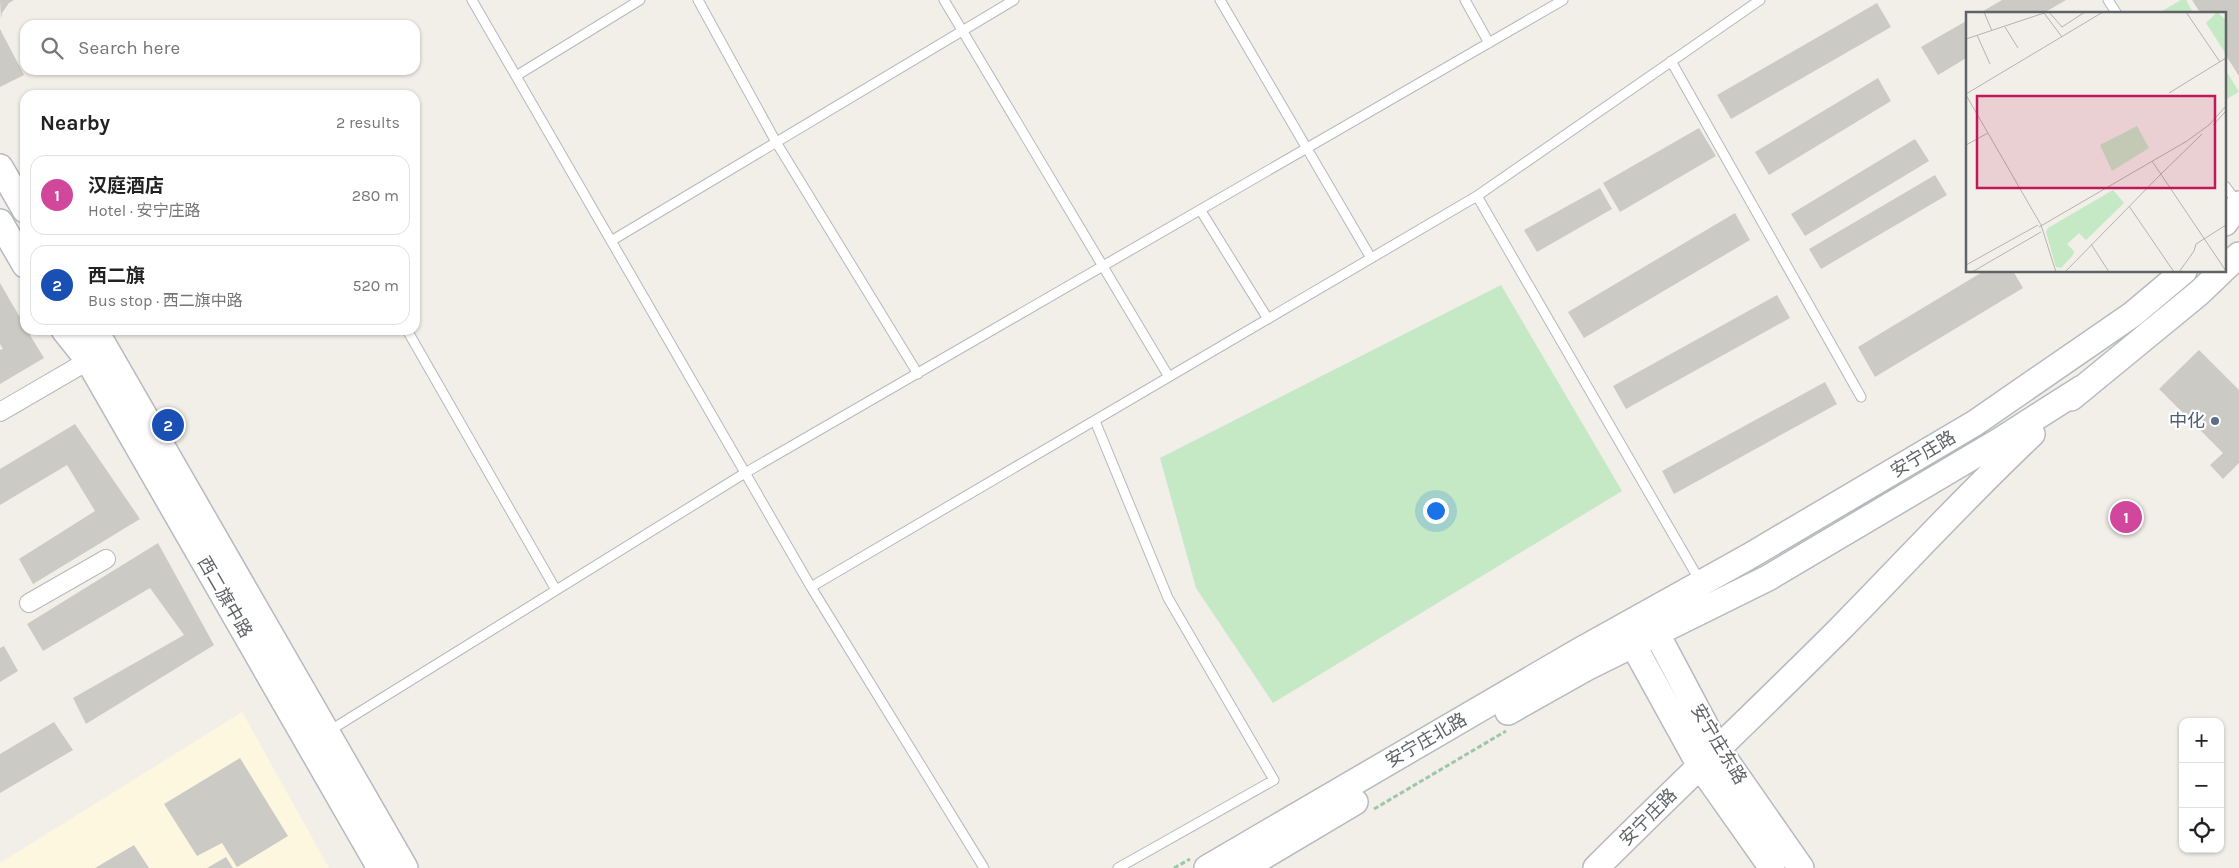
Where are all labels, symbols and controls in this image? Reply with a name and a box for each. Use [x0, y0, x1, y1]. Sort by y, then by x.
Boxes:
inset map [1966, 12, 2226, 272]
search box [20, 20, 420, 75]
icon: search [38, 34, 66, 62]
text: Search here [78, 37, 180, 59]
text: Nearby [40, 111, 110, 135]
text: 2 results [336, 113, 400, 132]
text: 汉庭酒店 [88, 175, 164, 197]
text: 1 [54, 186, 60, 205]
text: 280 m [352, 186, 399, 205]
text: Hotel · 安宁庄路 [88, 201, 201, 220]
text: 西二旗 [88, 265, 145, 287]
text: 2 [52, 276, 62, 295]
text: 520 m [352, 276, 399, 295]
text: Bus stop · 西二旗中路 [88, 291, 243, 310]
pin: 2 [152, 406, 184, 444]
place label: 中化 [2169, 410, 2205, 432]
marker: 中化 [2209, 415, 2221, 427]
street label: 安宁庄路 [1886, 426, 1960, 482]
your location [1423, 498, 1449, 524]
pin: 1 [2110, 498, 2142, 536]
street label: 西二旗中路 [193, 553, 257, 641]
street label: 安宁庄东路 [1686, 700, 1752, 788]
street label: 安宁庄北路 [1382, 708, 1470, 772]
map controls [2179, 718, 2224, 853]
button: + [2179, 718, 2224, 763]
button: − [2179, 763, 2224, 808]
street label: 安宁庄路 [1615, 784, 1681, 850]
button: locate [2179, 808, 2224, 853]

